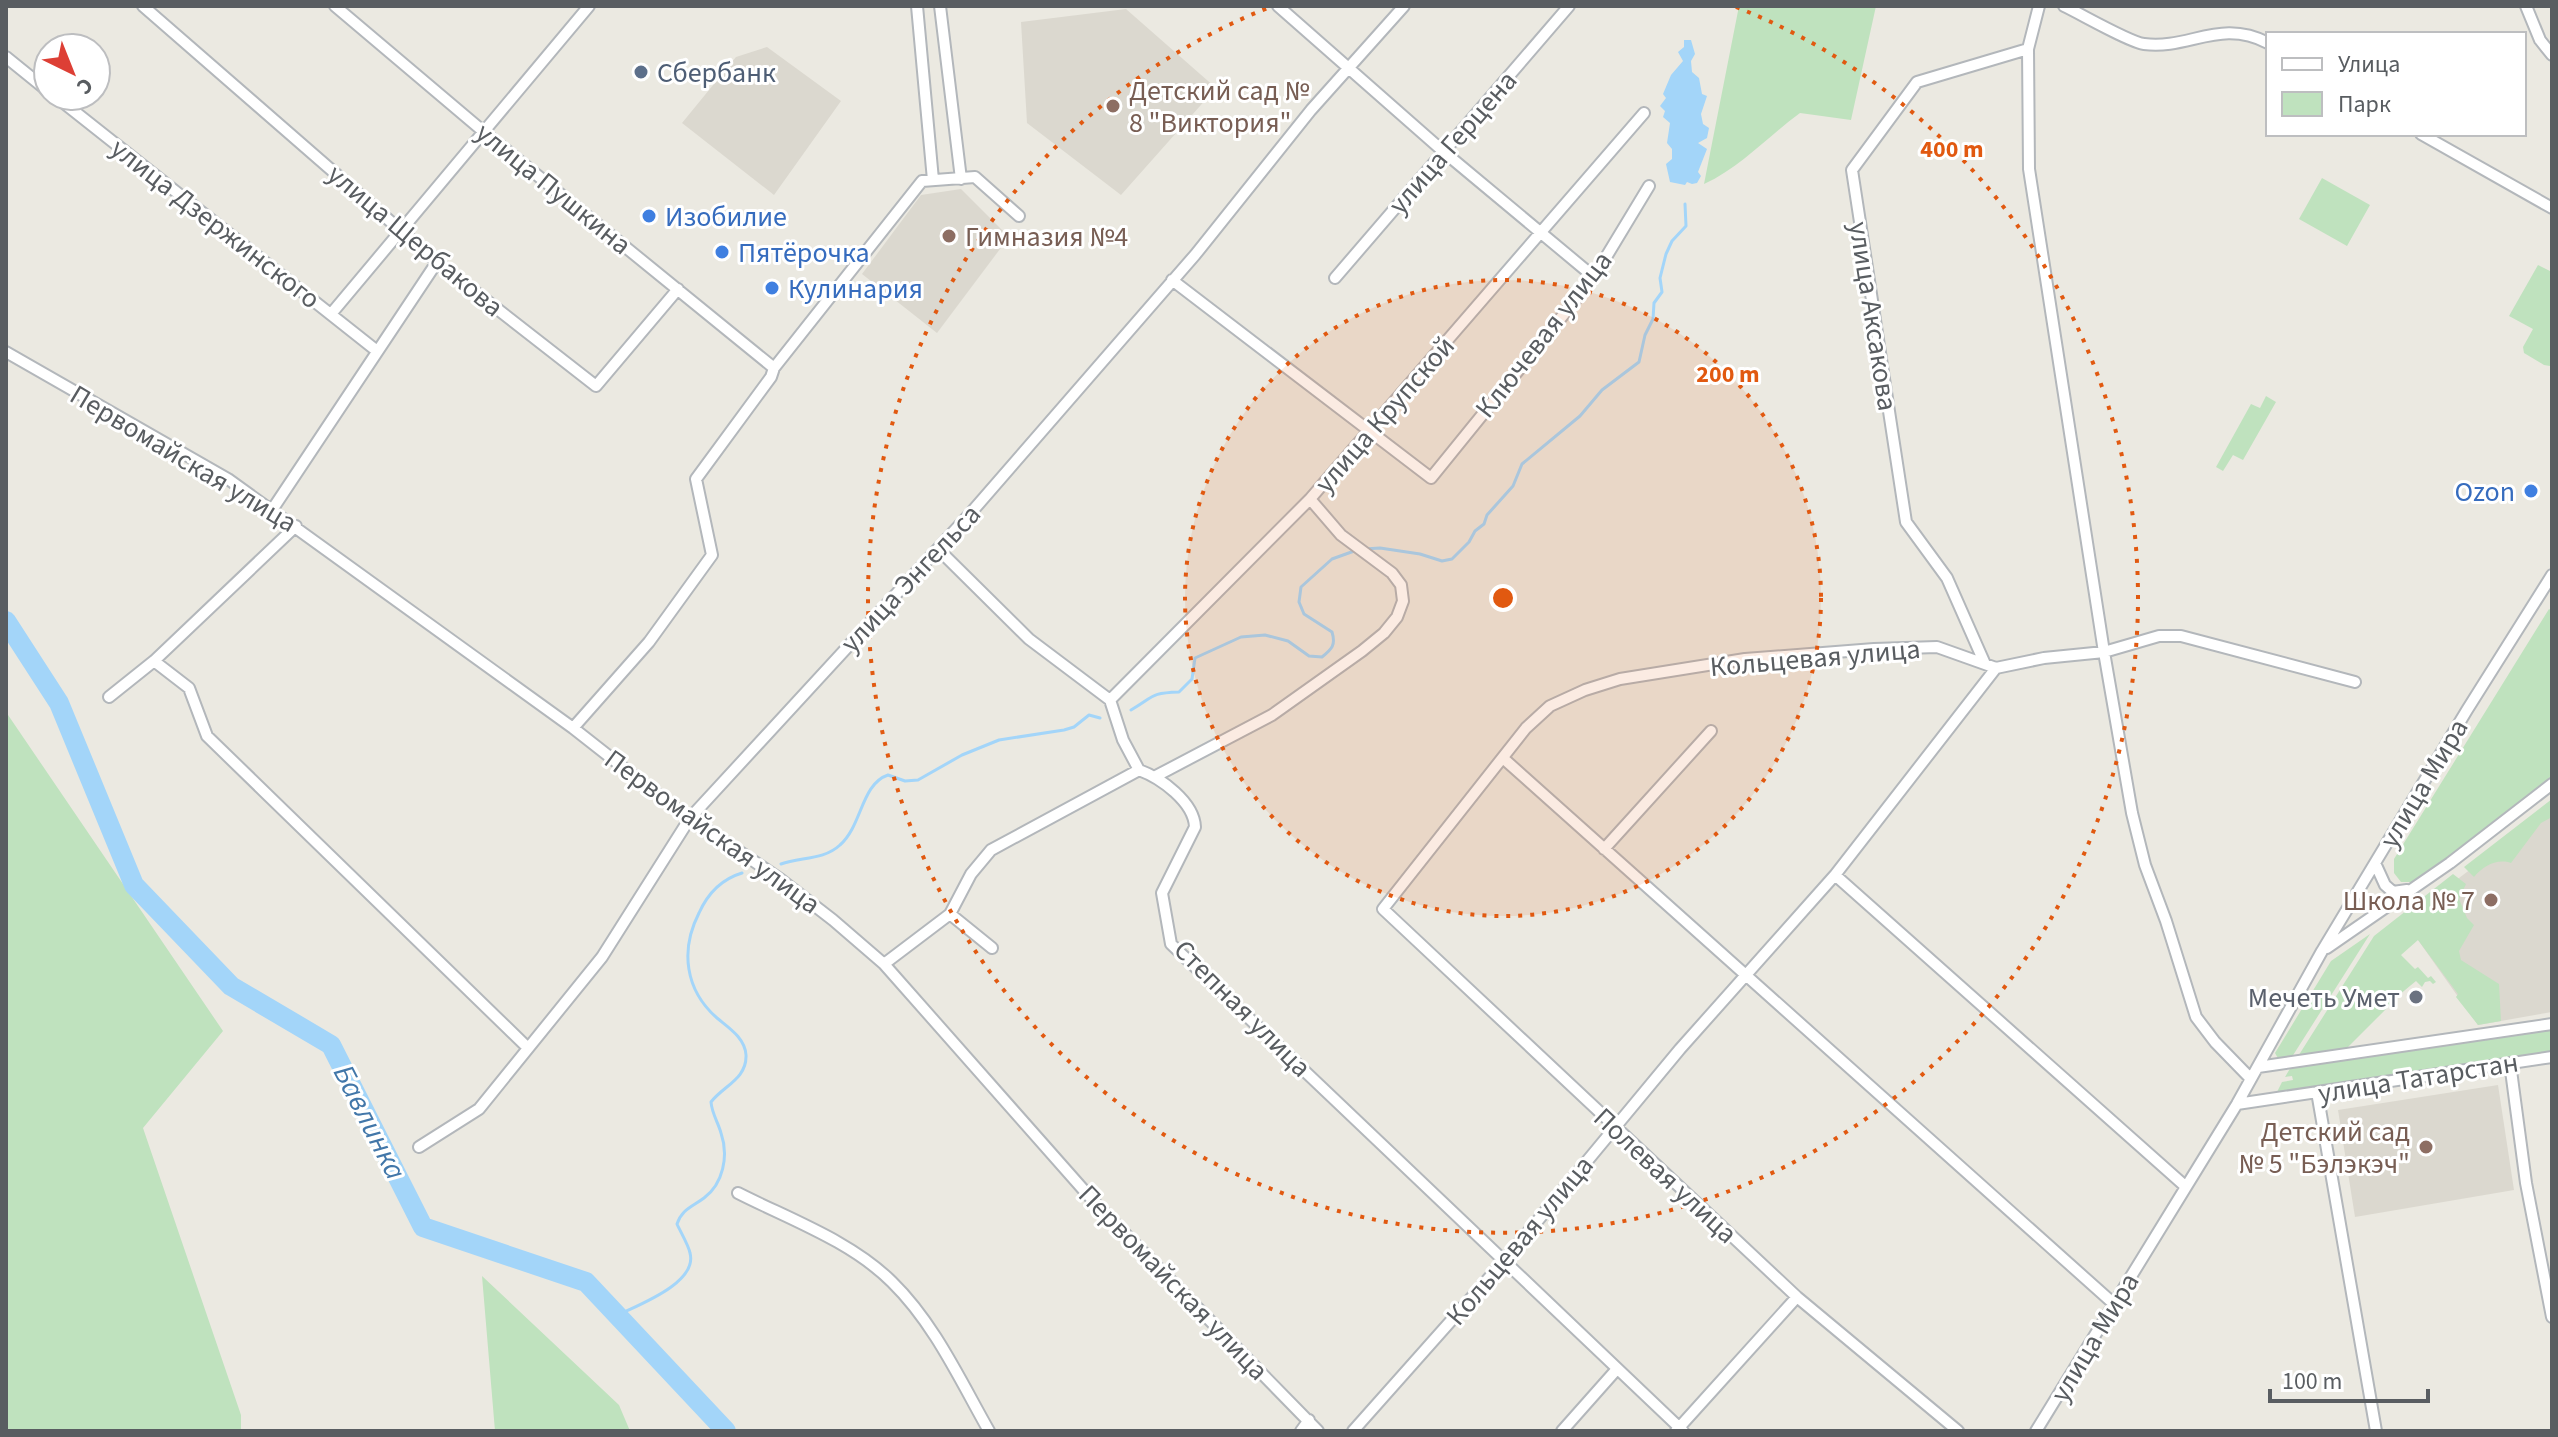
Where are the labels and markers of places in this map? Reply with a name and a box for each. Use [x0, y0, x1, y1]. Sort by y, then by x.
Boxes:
place label: Сбербанк [657, 53, 776, 93]
marker: Сбербанк [632, 63, 650, 81]
place label: Детский сад № 8 "Виктория" [1129, 71, 1309, 143]
marker: Детский сад № 8 "Виктория" [1104, 97, 1122, 115]
place label: Изобилие [665, 197, 787, 237]
marker: Изобилие [640, 207, 658, 225]
place label: Гимназия №4 [965, 217, 1128, 257]
marker: Гимназия №4 [940, 227, 958, 245]
place label: Пятёрочка [738, 233, 870, 273]
marker: Пятёрочка [713, 243, 731, 261]
place label: Кулинария [788, 269, 923, 309]
marker: Кулинария [763, 279, 781, 297]
place label: Ozon [2455, 472, 2515, 512]
marker: Ozon [2522, 482, 2540, 500]
centre of rings [1489, 584, 1517, 612]
place label: Школа № 7 [2343, 881, 2475, 921]
marker: Школа № 7 [2482, 891, 2500, 909]
place label: Мечеть Умет [2248, 978, 2400, 1018]
marker: Мечеть Умет [2407, 988, 2425, 1006]
place label: Детский сад № 5 "Бэлэкэч" [2238, 1112, 2410, 1184]
marker: Детский сад № 5 "Бэлэкэч" [2417, 1138, 2435, 1156]

